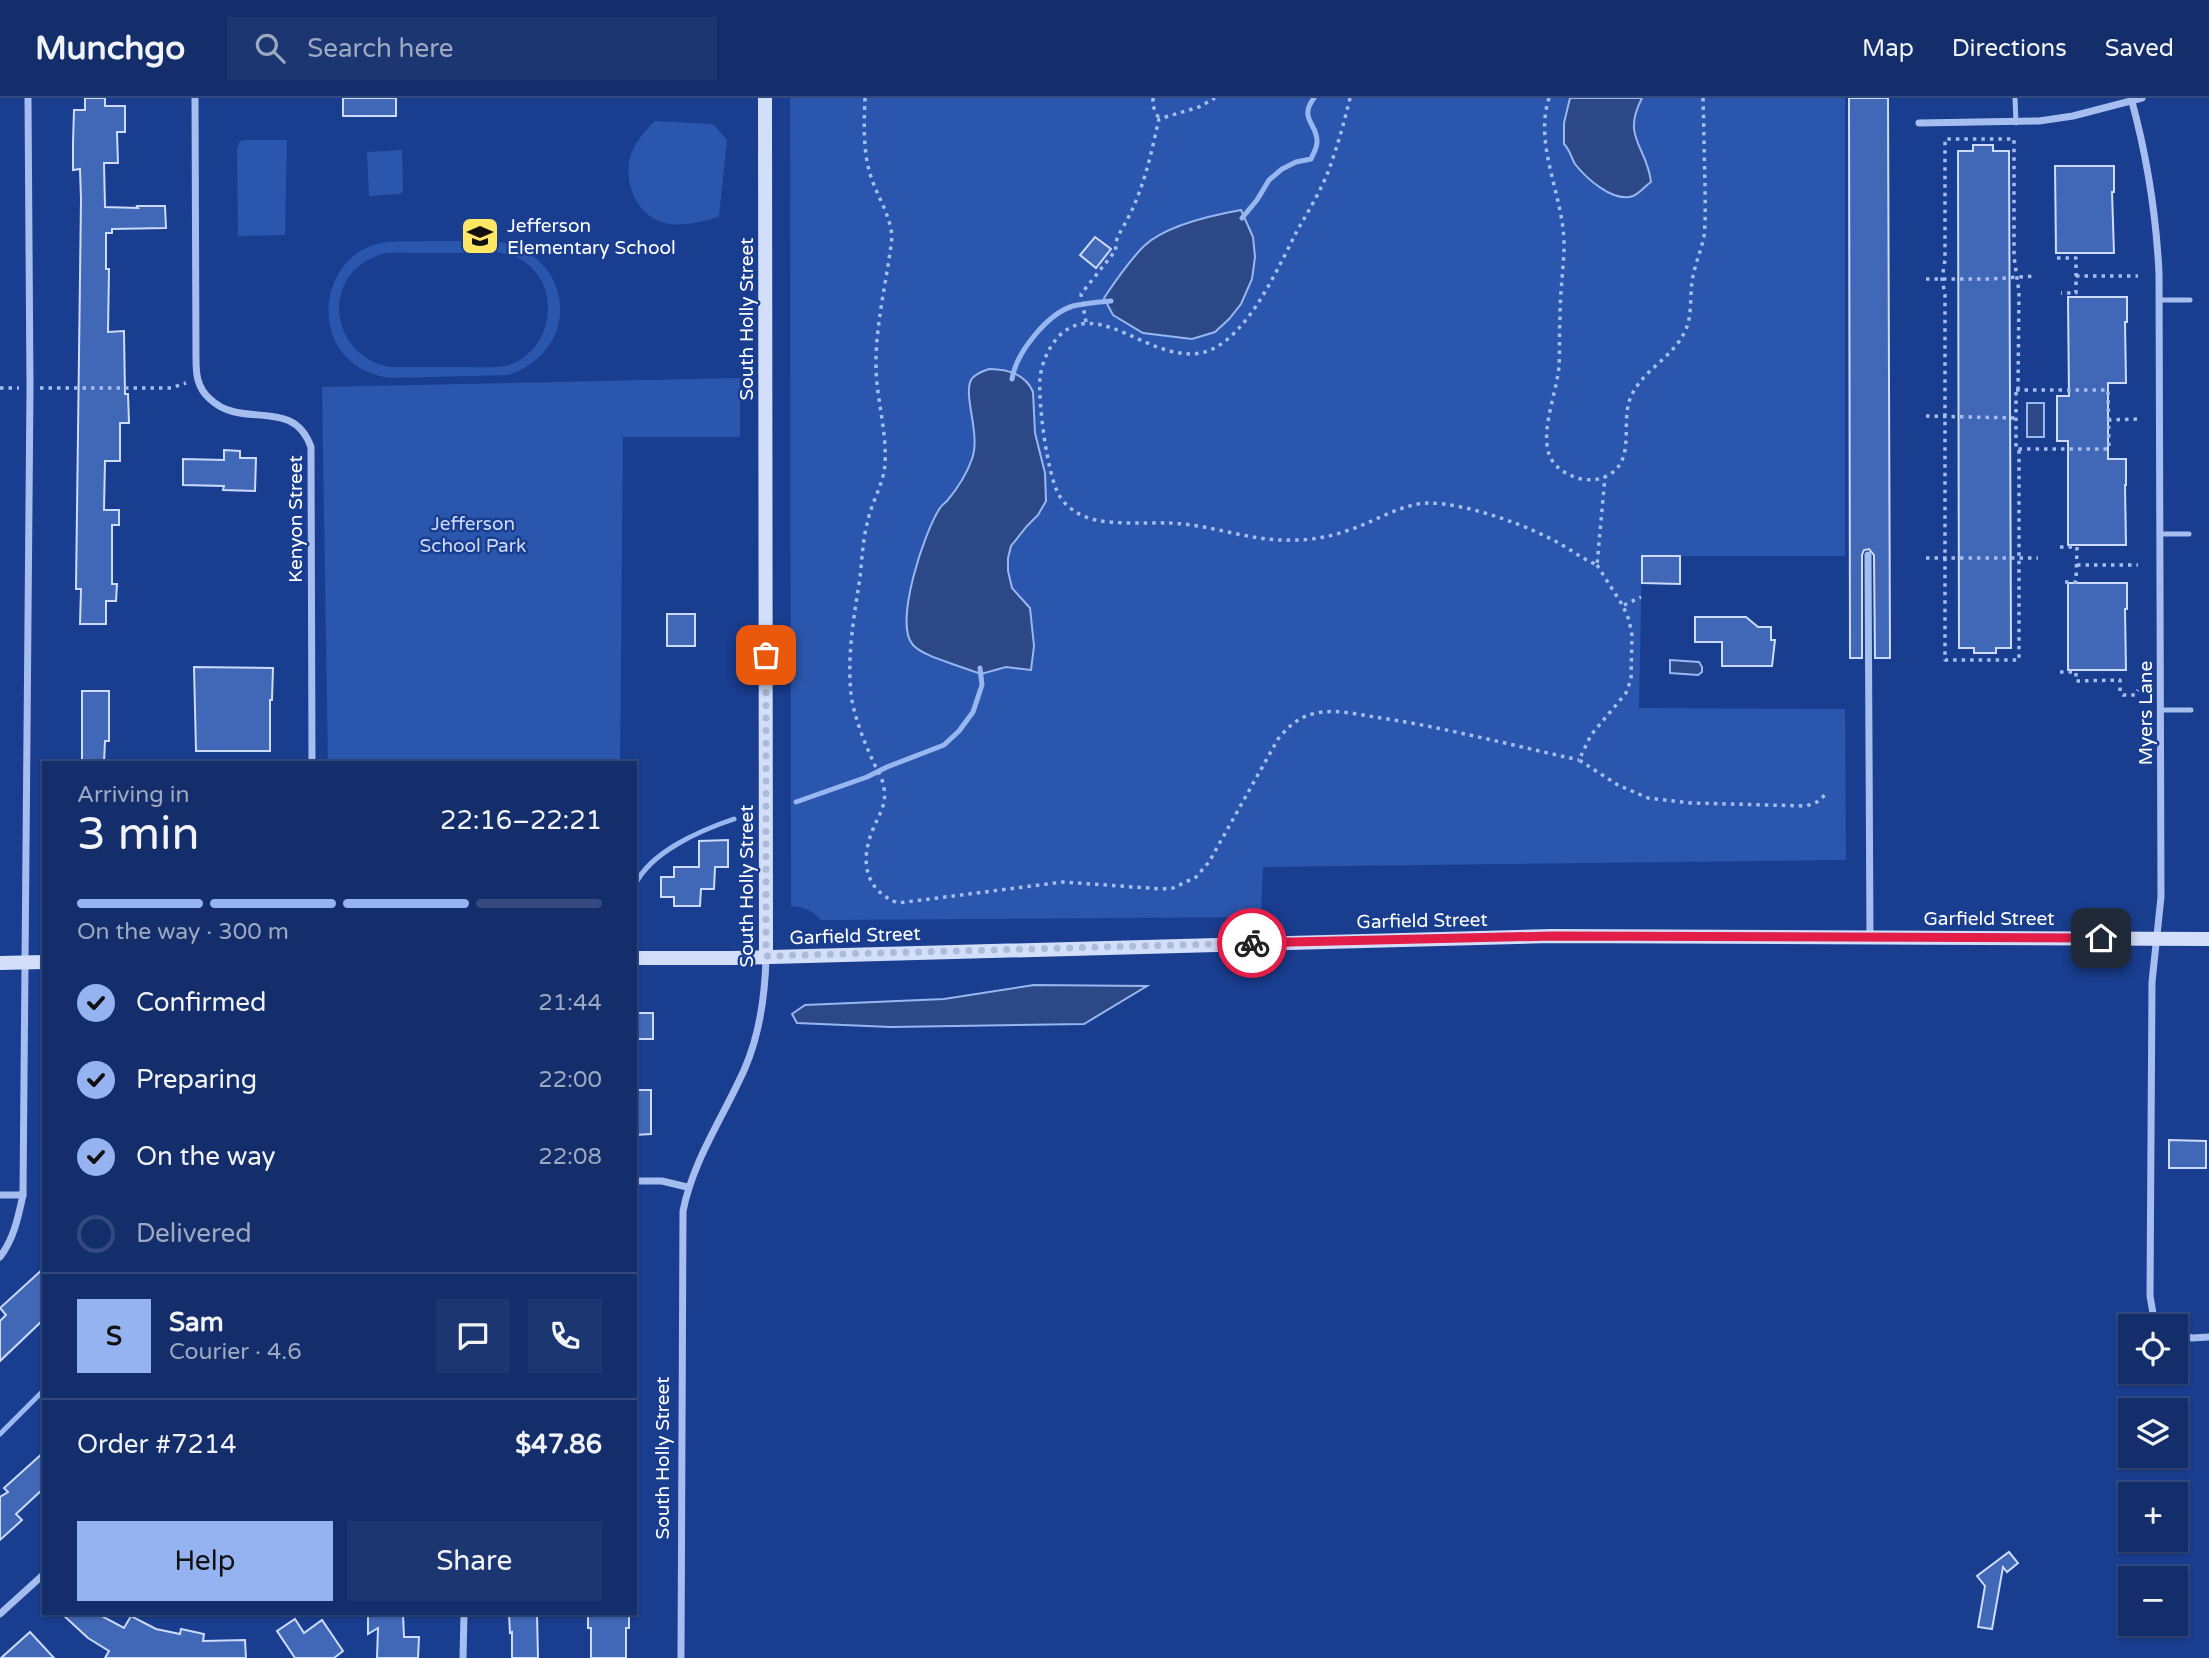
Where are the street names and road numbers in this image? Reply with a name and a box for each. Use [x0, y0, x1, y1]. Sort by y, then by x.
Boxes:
street label: South Holly Street [736, 237, 758, 401]
street label: Kenyon Street [285, 455, 307, 583]
street label: Myers Lane [2135, 661, 2157, 765]
street label: South Holly Street [736, 804, 758, 968]
street label: Garfield Street [1923, 908, 2055, 930]
street label: Garfield Street [1356, 909, 1488, 933]
street label: Garfield Street [789, 923, 921, 949]
street label: South Holly Street [652, 1376, 674, 1540]

